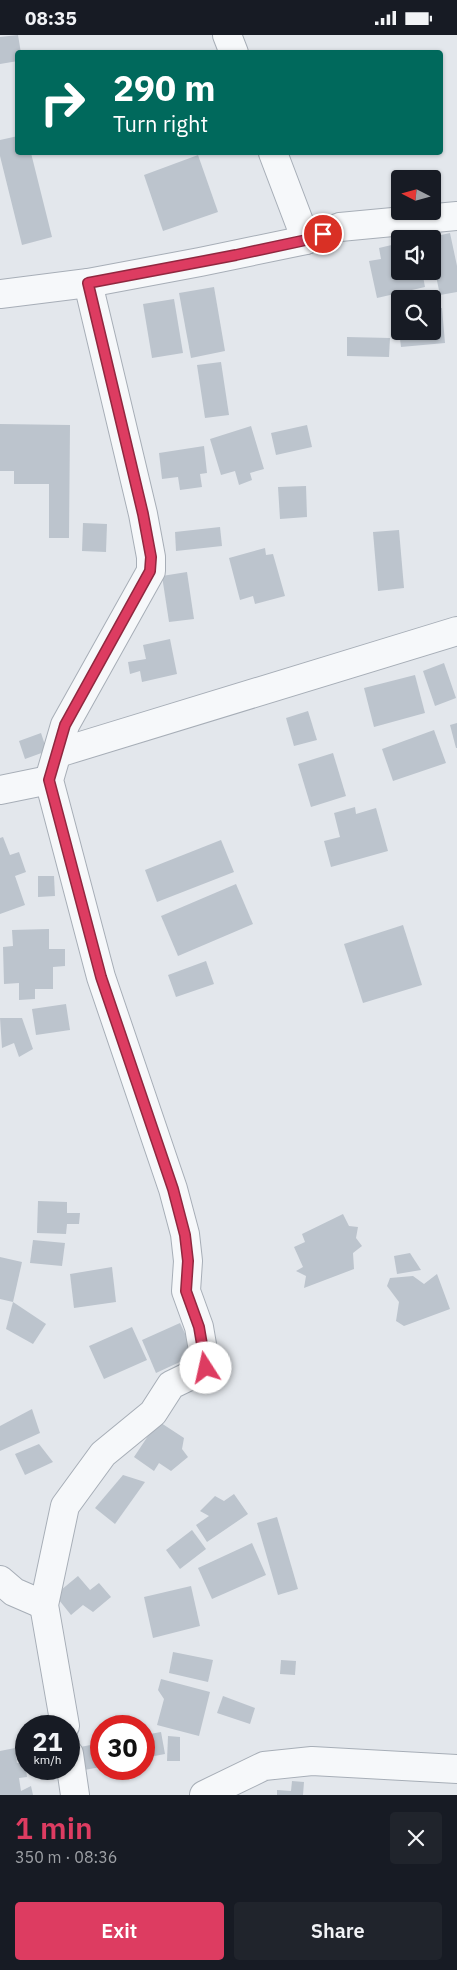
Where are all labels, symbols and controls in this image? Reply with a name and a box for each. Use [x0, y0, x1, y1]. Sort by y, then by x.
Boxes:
text: 08:35 [25, 6, 77, 30]
text: 290 m [113, 65, 216, 111]
icon: right [30, 70, 95, 135]
text: Turn right [113, 109, 208, 138]
north arrow [391, 170, 441, 220]
map controls [391, 170, 441, 340]
pin [302, 213, 344, 255]
icon: arrive [309, 220, 337, 248]
button: sound [391, 230, 441, 280]
button: search [391, 290, 441, 340]
position arrow [179, 1341, 231, 1393]
speed limit sign: 30 [90, 1715, 155, 1780]
text: 21 [32, 1725, 63, 1758]
text: km/h [33, 1752, 62, 1767]
text: 1 min [15, 1808, 93, 1847]
button: close [390, 1812, 442, 1864]
text: 350 m · 08:36 [15, 1847, 117, 1867]
button: Exit [15, 1902, 224, 1960]
button: Share [234, 1902, 442, 1960]

